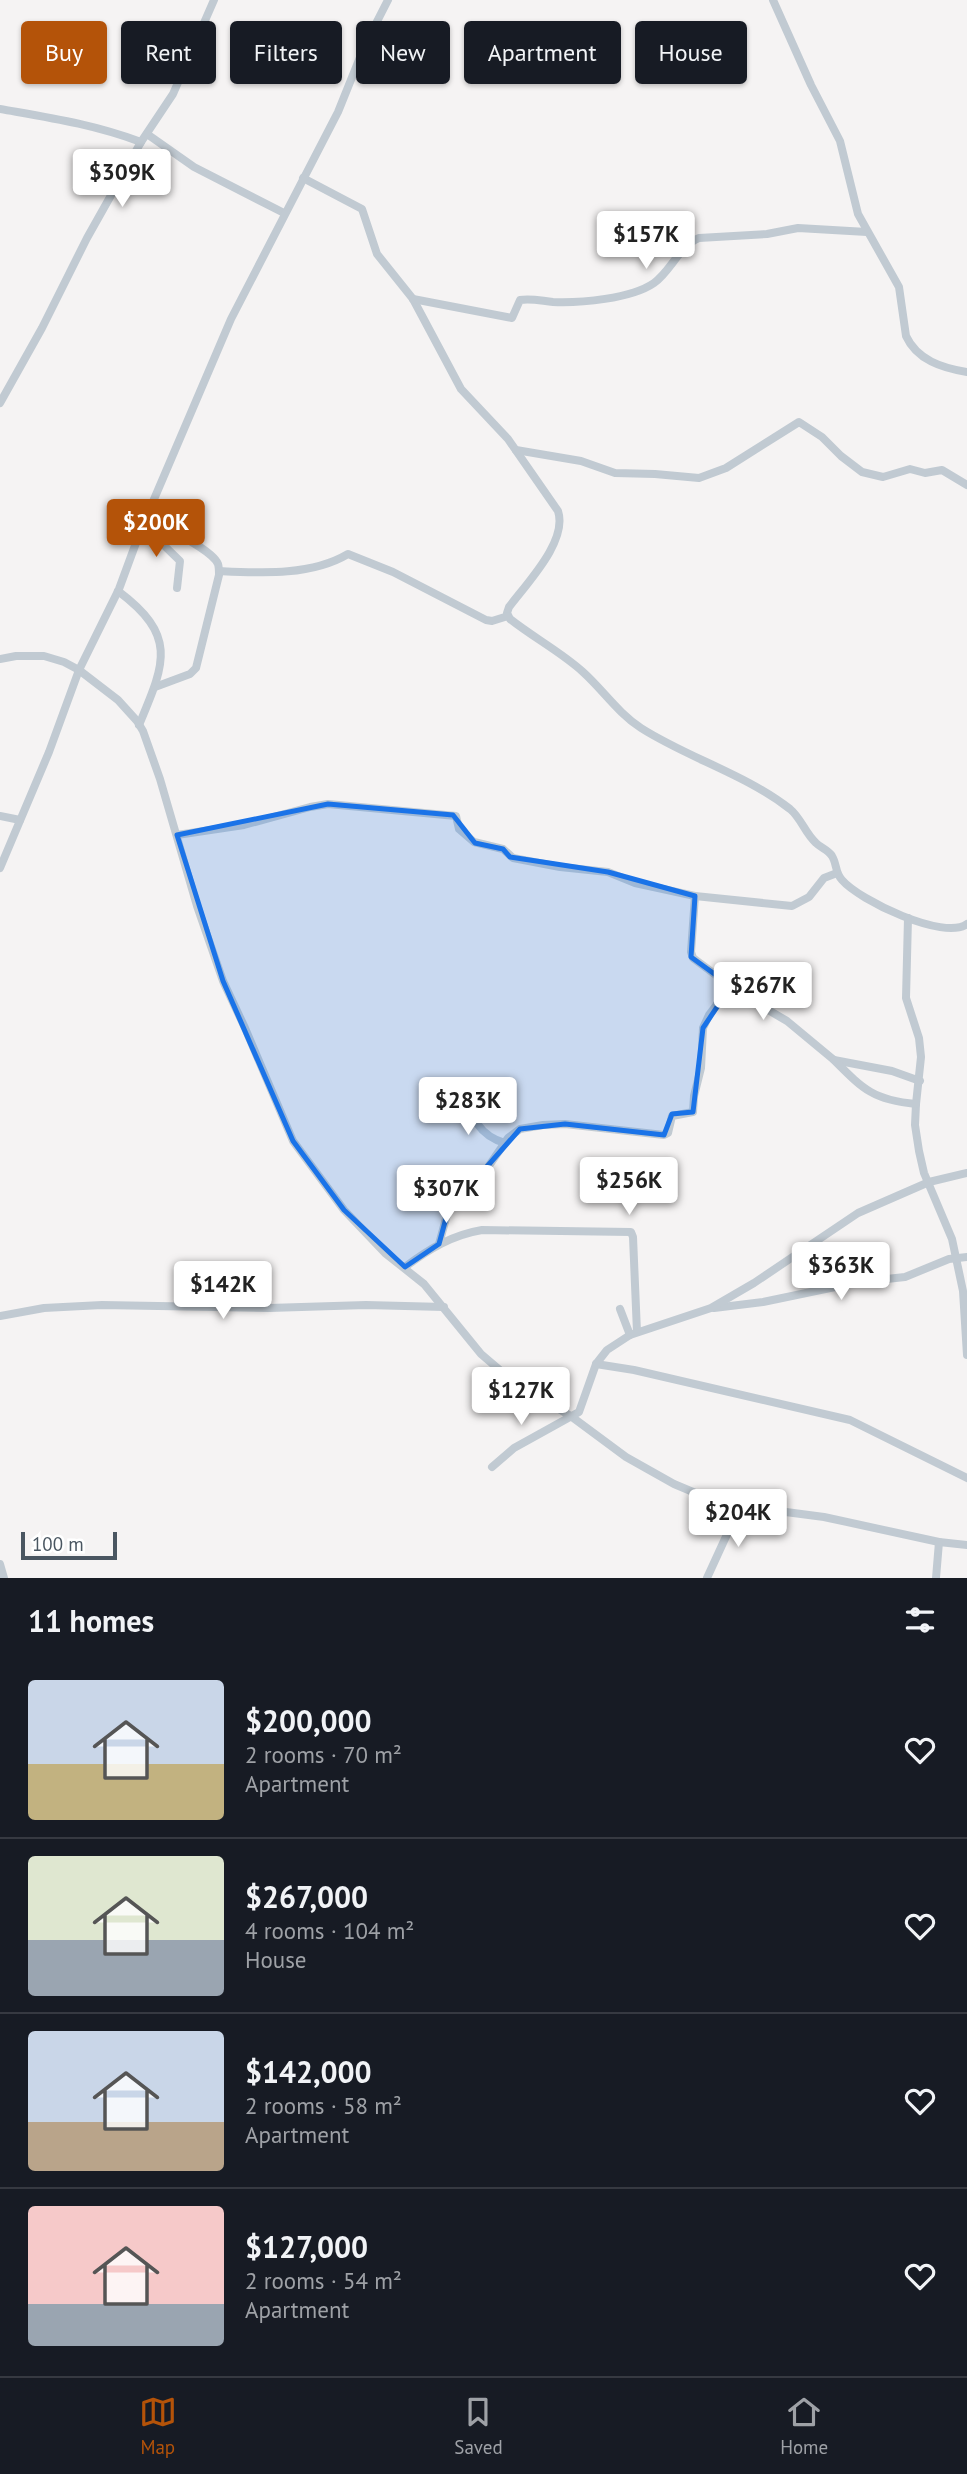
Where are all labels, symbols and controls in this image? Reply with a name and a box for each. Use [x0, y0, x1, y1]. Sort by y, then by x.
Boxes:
chip: Buy [21, 21, 107, 84]
chip: Rent [121, 21, 216, 84]
chip: Filters [230, 21, 342, 84]
chip: New [356, 21, 450, 84]
chip: Apartment [464, 21, 621, 84]
chip: House [635, 21, 747, 84]
pin: $309K [73, 150, 171, 209]
text: $309K [89, 157, 155, 186]
pin: $157K [597, 212, 695, 271]
text: $157K [613, 219, 679, 248]
pin: $200K [107, 500, 205, 559]
text: $200K [123, 507, 189, 536]
pin: $267K [714, 962, 812, 1022]
text: $267K [730, 970, 796, 999]
pin: $283K [419, 1078, 517, 1137]
text: $283K [435, 1085, 501, 1114]
pin: $256K [580, 1158, 678, 1217]
text: $256K [596, 1165, 662, 1194]
pin: $307K [397, 1166, 495, 1225]
text: $307K [413, 1173, 479, 1202]
pin: $363K [792, 1242, 890, 1302]
text: $363K [808, 1250, 874, 1279]
pin: $142K [174, 1262, 272, 1321]
text: $142K [190, 1269, 256, 1298]
pin: $127K [472, 1368, 570, 1427]
text: $127K [488, 1375, 554, 1404]
pin: $204K [689, 1490, 787, 1549]
text: $204K [705, 1497, 771, 1526]
scale bar [21, 1529, 117, 1561]
text: 100 m [32, 1532, 84, 1556]
text: 11 homes [28, 1601, 154, 1640]
icon: filters [901, 1601, 939, 1639]
text: $200,000 [245, 1701, 372, 1740]
icon: home [84, 1708, 168, 1792]
icon: heart [901, 1731, 939, 1769]
text: 2 rooms · 70 m² [245, 1740, 402, 1769]
text: Apartment [245, 1769, 349, 1798]
text: $267,000 [245, 1877, 368, 1916]
icon: home [84, 1884, 168, 1968]
icon: heart [901, 1907, 939, 1945]
text: 4 rooms · 104 m² [245, 1916, 414, 1945]
text: House [245, 1945, 307, 1974]
text: $142,000 [245, 2052, 372, 2091]
icon: home [84, 2059, 168, 2143]
icon: heart [901, 2082, 939, 2120]
text: 2 rooms · 58 m² [245, 2091, 402, 2120]
text: Apartment [245, 2120, 349, 2149]
text: $127,000 [245, 2227, 368, 2266]
icon: home [84, 2234, 168, 2318]
icon: heart [901, 2257, 939, 2295]
text: 2 rooms · 54 m² [245, 2266, 402, 2295]
text: Apartment [245, 2295, 349, 2324]
tab: Map [139, 2393, 177, 2459]
tab: Saved [454, 2393, 503, 2459]
tab: Home [780, 2393, 828, 2459]

